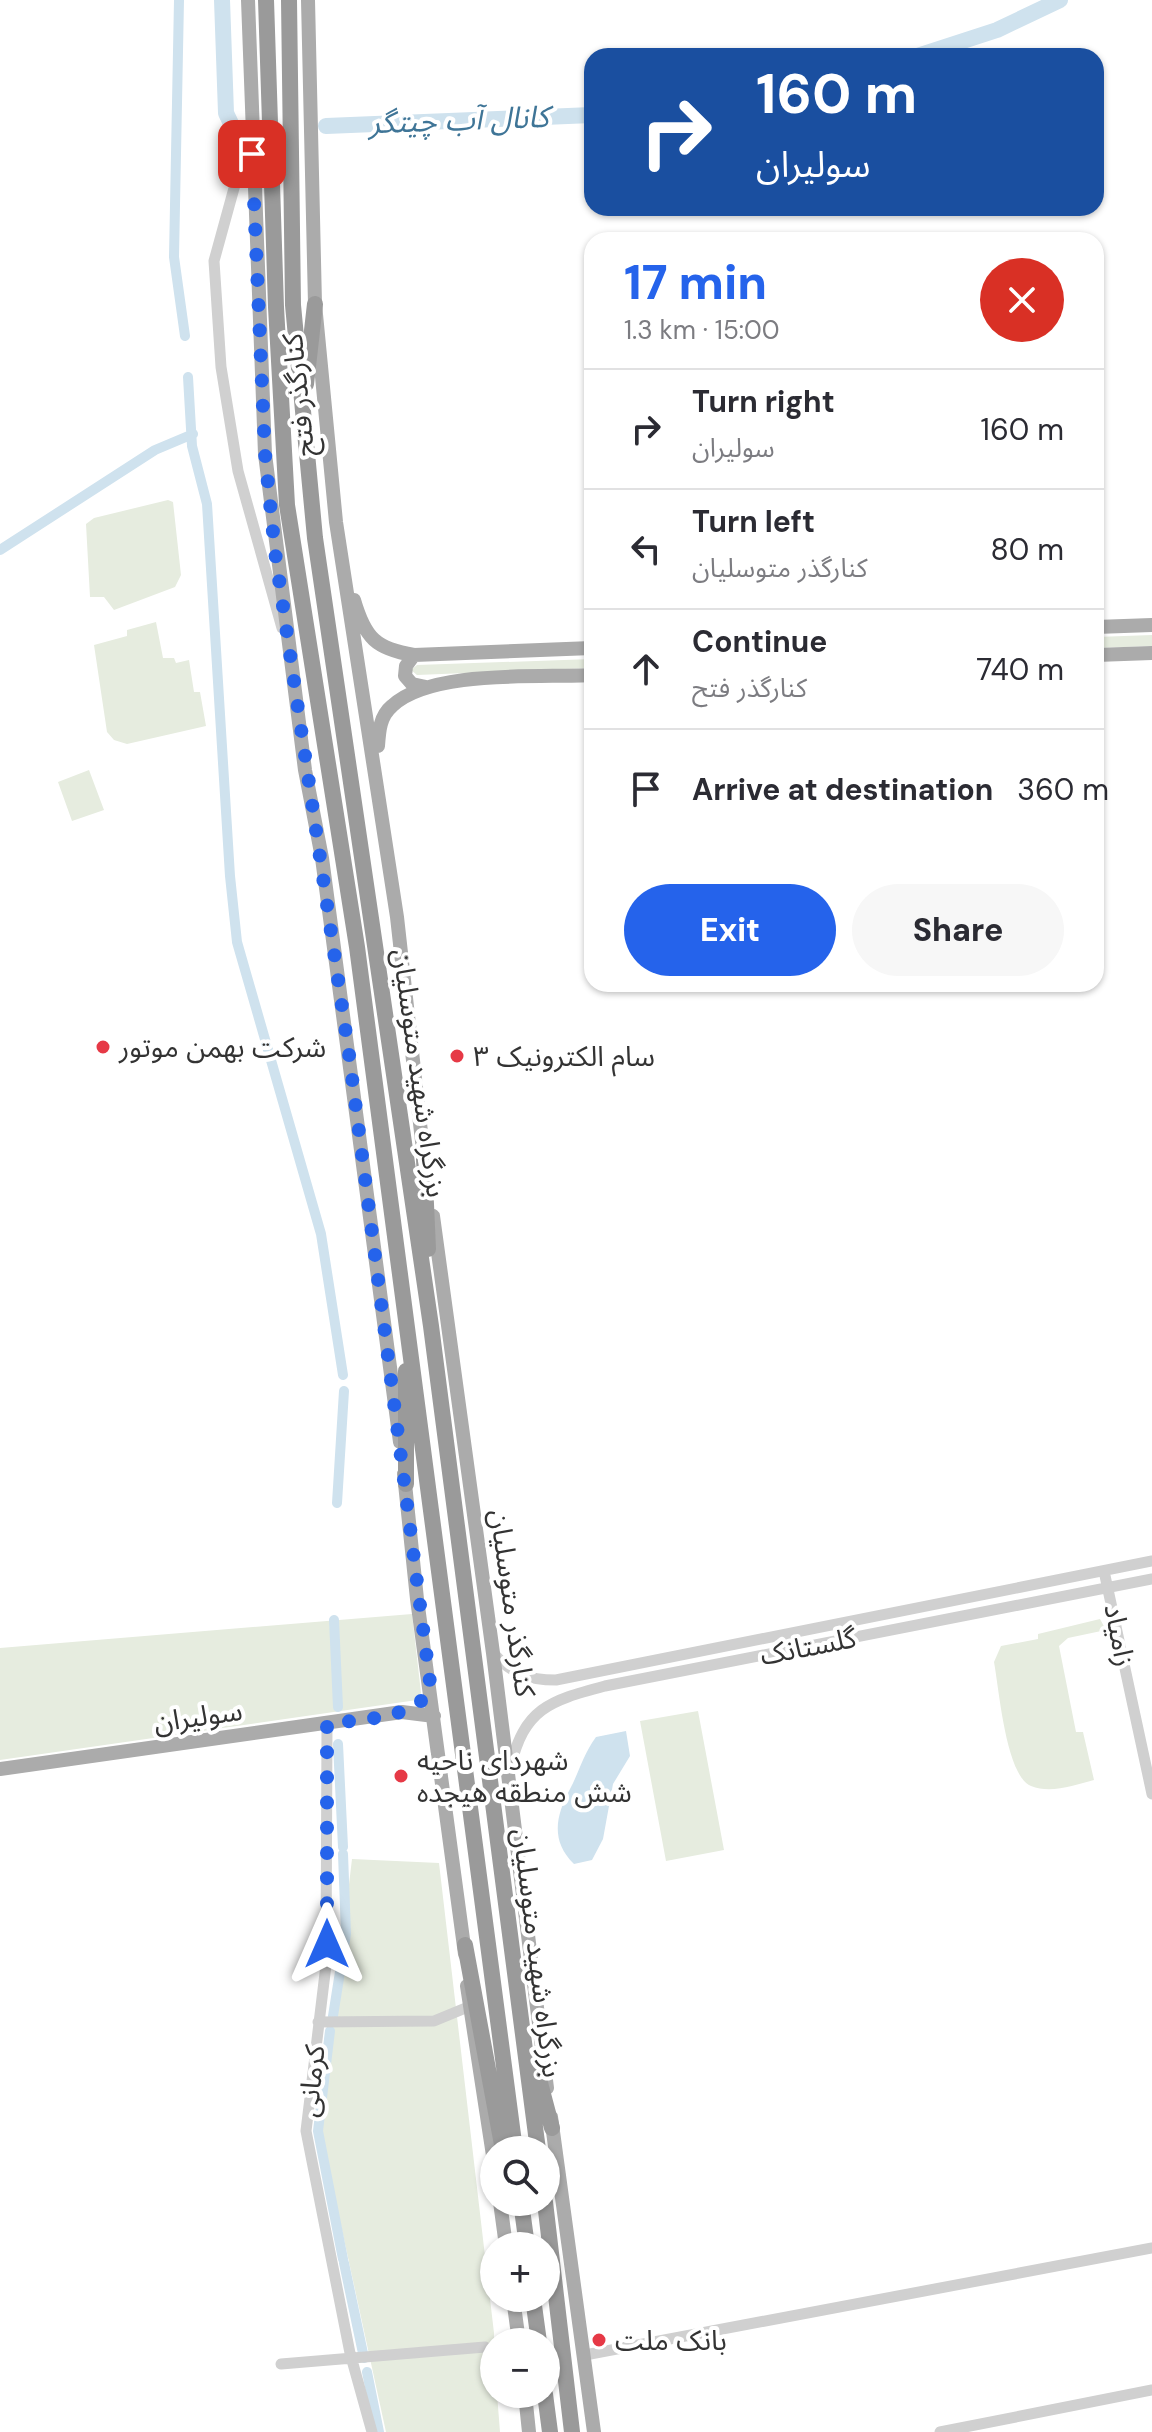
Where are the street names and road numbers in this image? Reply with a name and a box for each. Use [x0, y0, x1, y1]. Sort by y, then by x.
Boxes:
street label: کنارگذر فتح [274, 331, 325, 458]
street label: بزرگراه شهید متوسلیان [384, 946, 455, 1200]
street label: کنارگذر متوسلیان [481, 1507, 544, 1700]
street label: زامیاد [1095, 1601, 1144, 1669]
street label: گلستانک [757, 1619, 860, 1674]
street label: سولیران [151, 1692, 245, 1741]
street label: بزرگراه شهید متوسلیان [504, 1826, 571, 2080]
street label: کرمانی [289, 2043, 334, 2119]

